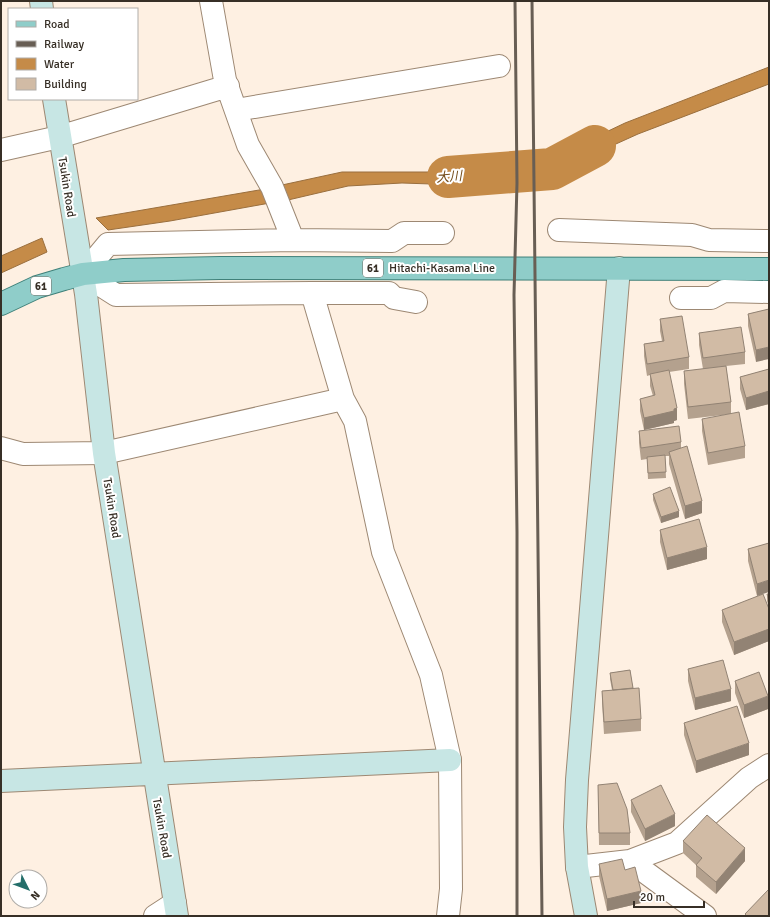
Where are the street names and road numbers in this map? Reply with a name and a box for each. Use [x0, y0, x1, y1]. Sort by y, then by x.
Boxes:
street label: Tsukin Road [54, 156, 79, 218]
road number: 61 [363, 259, 383, 277]
street label: Hitachi-Kasama Line [389, 261, 495, 276]
road number: 61 [31, 277, 51, 295]
street label: Tsukin Road [99, 477, 124, 539]
street label: Tsukin Road [149, 797, 174, 859]

